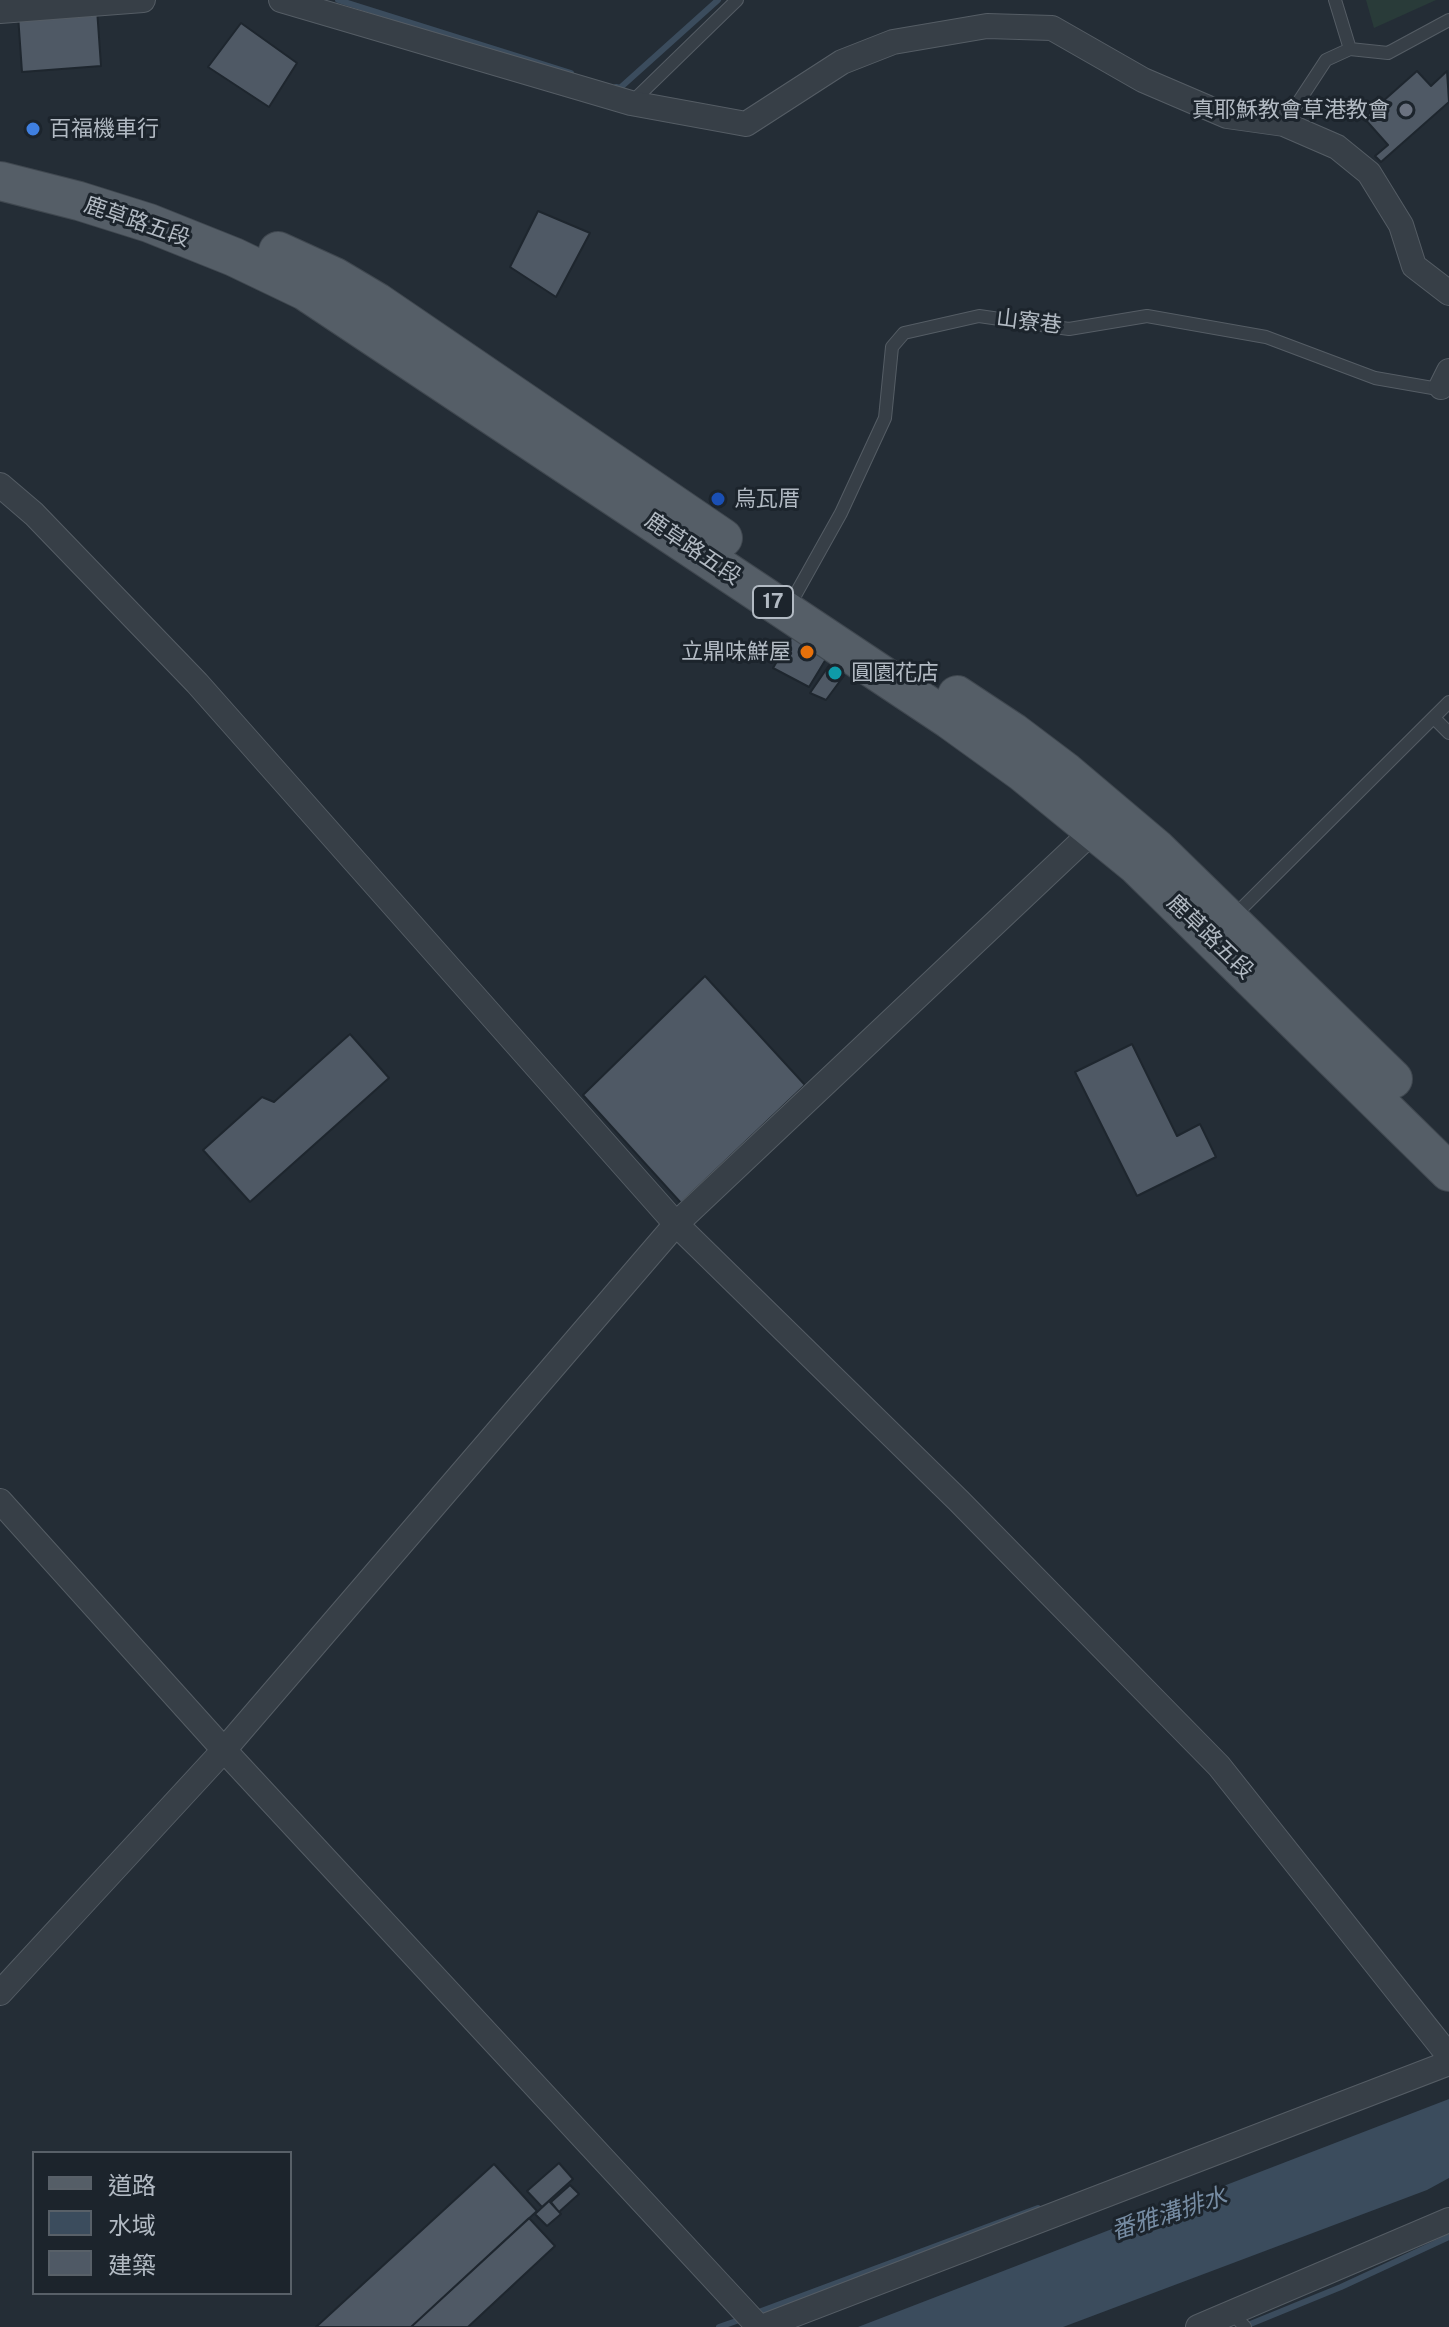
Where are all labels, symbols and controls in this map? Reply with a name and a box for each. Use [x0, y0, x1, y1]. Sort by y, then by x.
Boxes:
place label: 真耶穌教會草港教會 [1192, 97, 1390, 123]
marker: 真耶穌教會草港教會 [1397, 101, 1415, 119]
place label: 百福機車行 [49, 116, 159, 142]
marker: 百福機車行 [24, 120, 42, 138]
street label: 鹿草路五段 [81, 192, 193, 252]
street label: 山寮巷 [995, 305, 1063, 339]
place label: 烏瓦厝 [734, 486, 800, 512]
marker: 烏瓦厝 [709, 490, 727, 508]
street label: 鹿草路五段 [640, 507, 746, 591]
road number: 17 [753, 586, 793, 618]
place label: 立鼎味鮮屋 [681, 639, 791, 665]
marker: 立鼎味鮮屋 [798, 643, 816, 661]
place label: 圓園花店 [851, 660, 939, 686]
marker: 圓園花店 [826, 664, 844, 682]
street label: 鹿草路五段 [1161, 889, 1259, 985]
legend [32, 2151, 292, 2295]
text: 道路 [108, 2171, 156, 2199]
water label: 番雅溝排水 [1107, 2182, 1231, 2246]
text: 水域 [108, 2211, 156, 2239]
text: 建築 [108, 2251, 156, 2279]

